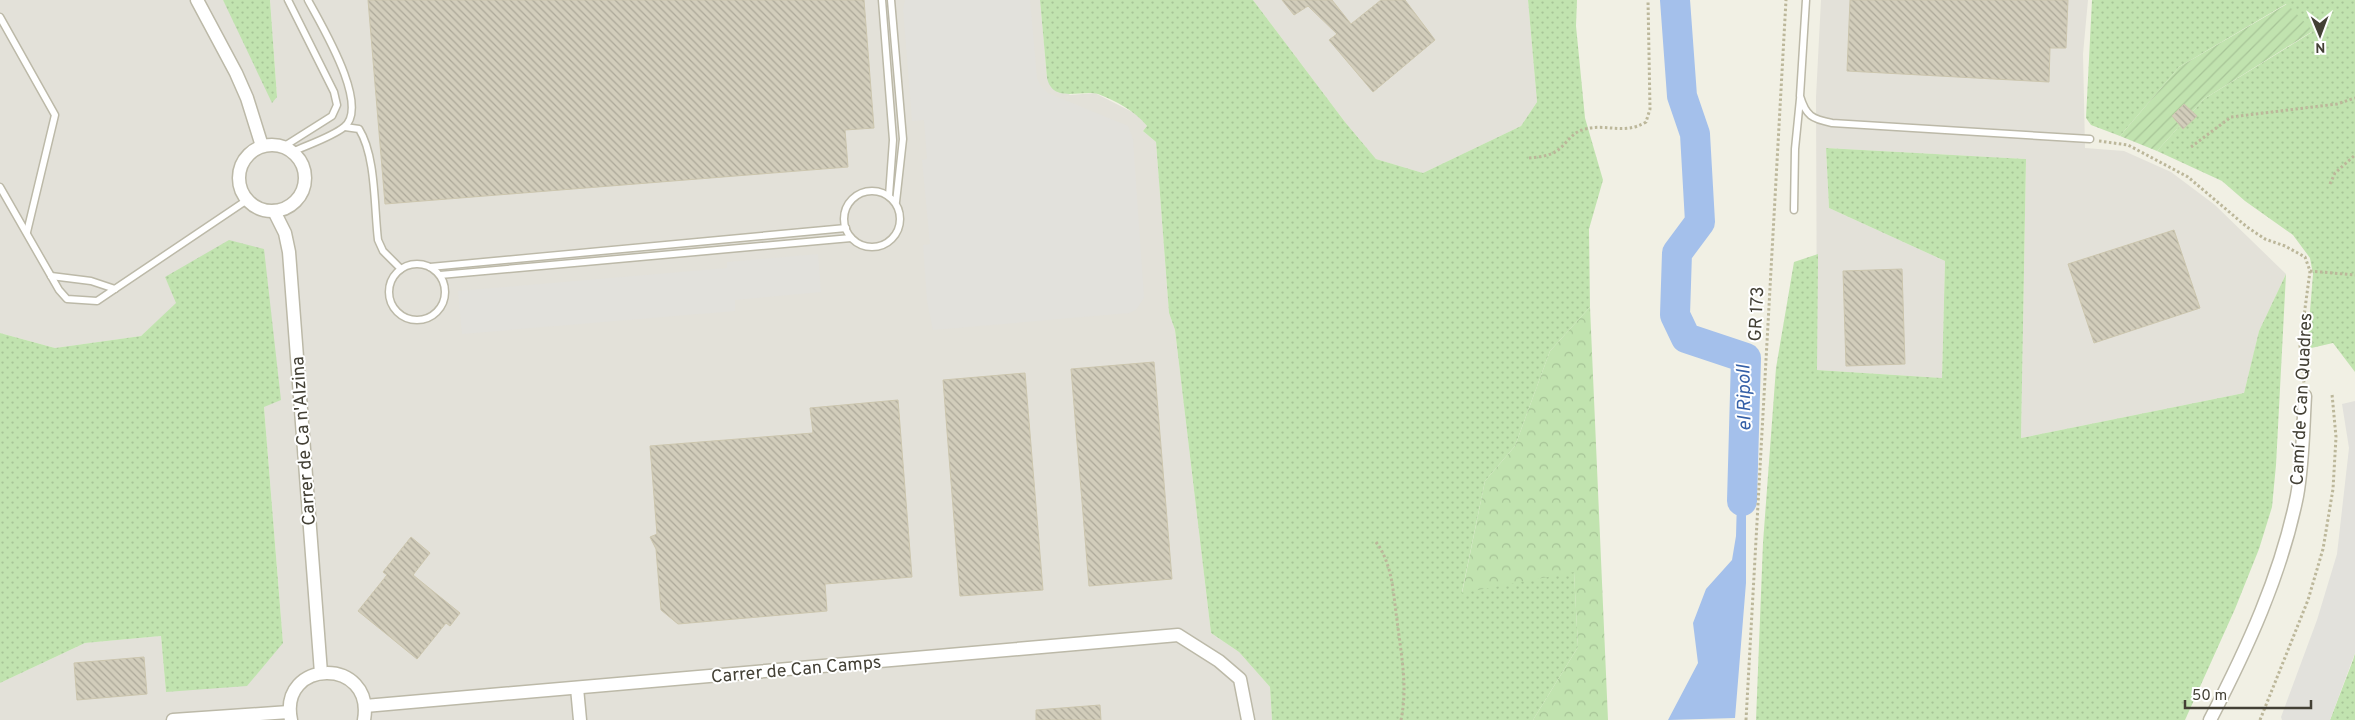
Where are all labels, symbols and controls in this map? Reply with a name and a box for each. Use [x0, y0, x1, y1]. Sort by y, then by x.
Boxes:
north arrow [2295, 10, 2345, 60]
text: N [2315, 38, 2325, 55]
street label: GR 173 [1745, 286, 1770, 342]
street label: Camí de Can Quadres [2286, 312, 2319, 486]
street label: Carrer de Ca n'Alzina [287, 356, 322, 526]
water label: el Ripoll [1732, 364, 1758, 431]
street label: Carrer de Can Camps [710, 652, 882, 689]
scale bar [2185, 678, 2311, 710]
text: 50 m [2192, 687, 2227, 706]

